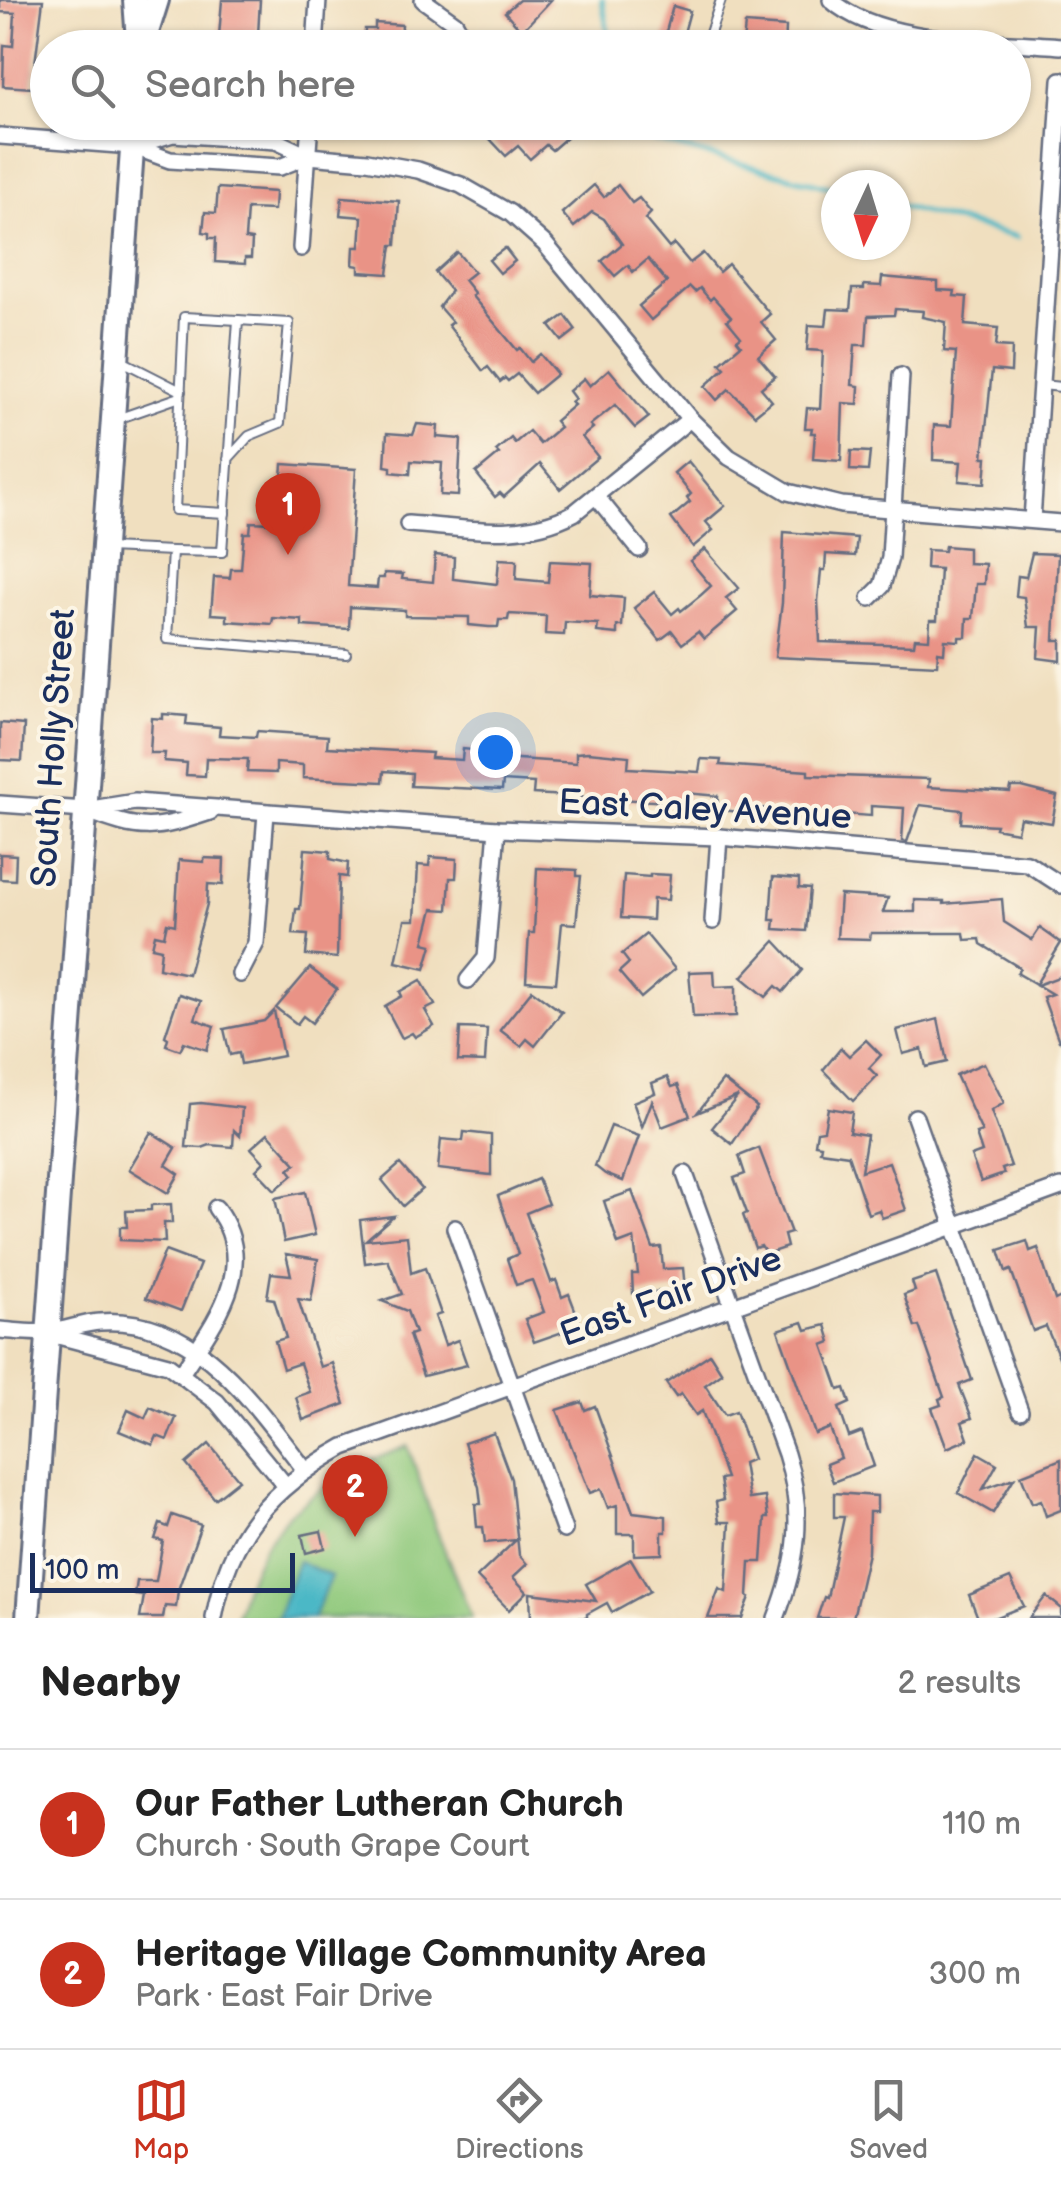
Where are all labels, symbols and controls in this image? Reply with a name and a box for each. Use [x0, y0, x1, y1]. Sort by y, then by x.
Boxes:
search box [30, 30, 1031, 140]
icon: search [65, 58, 120, 113]
text: Search here [145, 63, 356, 108]
north arrow [821, 170, 911, 260]
pin: 1 [256, 472, 320, 555]
street label: South Holly Street [23, 607, 85, 889]
your location [470, 727, 521, 778]
street label: East Caley Avenue [557, 781, 853, 839]
street label: East Fair Drive [554, 1237, 788, 1357]
pin: 2 [322, 1454, 388, 1537]
scale bar [30, 1548, 295, 1592]
text: 100 m [45, 1554, 119, 1587]
text: Nearby [40, 1658, 180, 1709]
text: 2 results [897, 1664, 1021, 1703]
text: Our Father Lutheran Church [135, 1782, 624, 1827]
text: 1 [66, 1805, 79, 1844]
text: 110 m [942, 1805, 1021, 1844]
text: Church · South Grape Court [135, 1827, 530, 1866]
text: Heritage Village Community Area [135, 1932, 707, 1977]
text: 2 [63, 1955, 82, 1994]
text: 300 m [929, 1955, 1021, 1994]
text: Park · East Fair Drive [135, 1977, 433, 2016]
tab: Map [133, 2073, 189, 2166]
tab: Directions [455, 2073, 584, 2166]
tab: Saved [850, 2073, 928, 2166]

